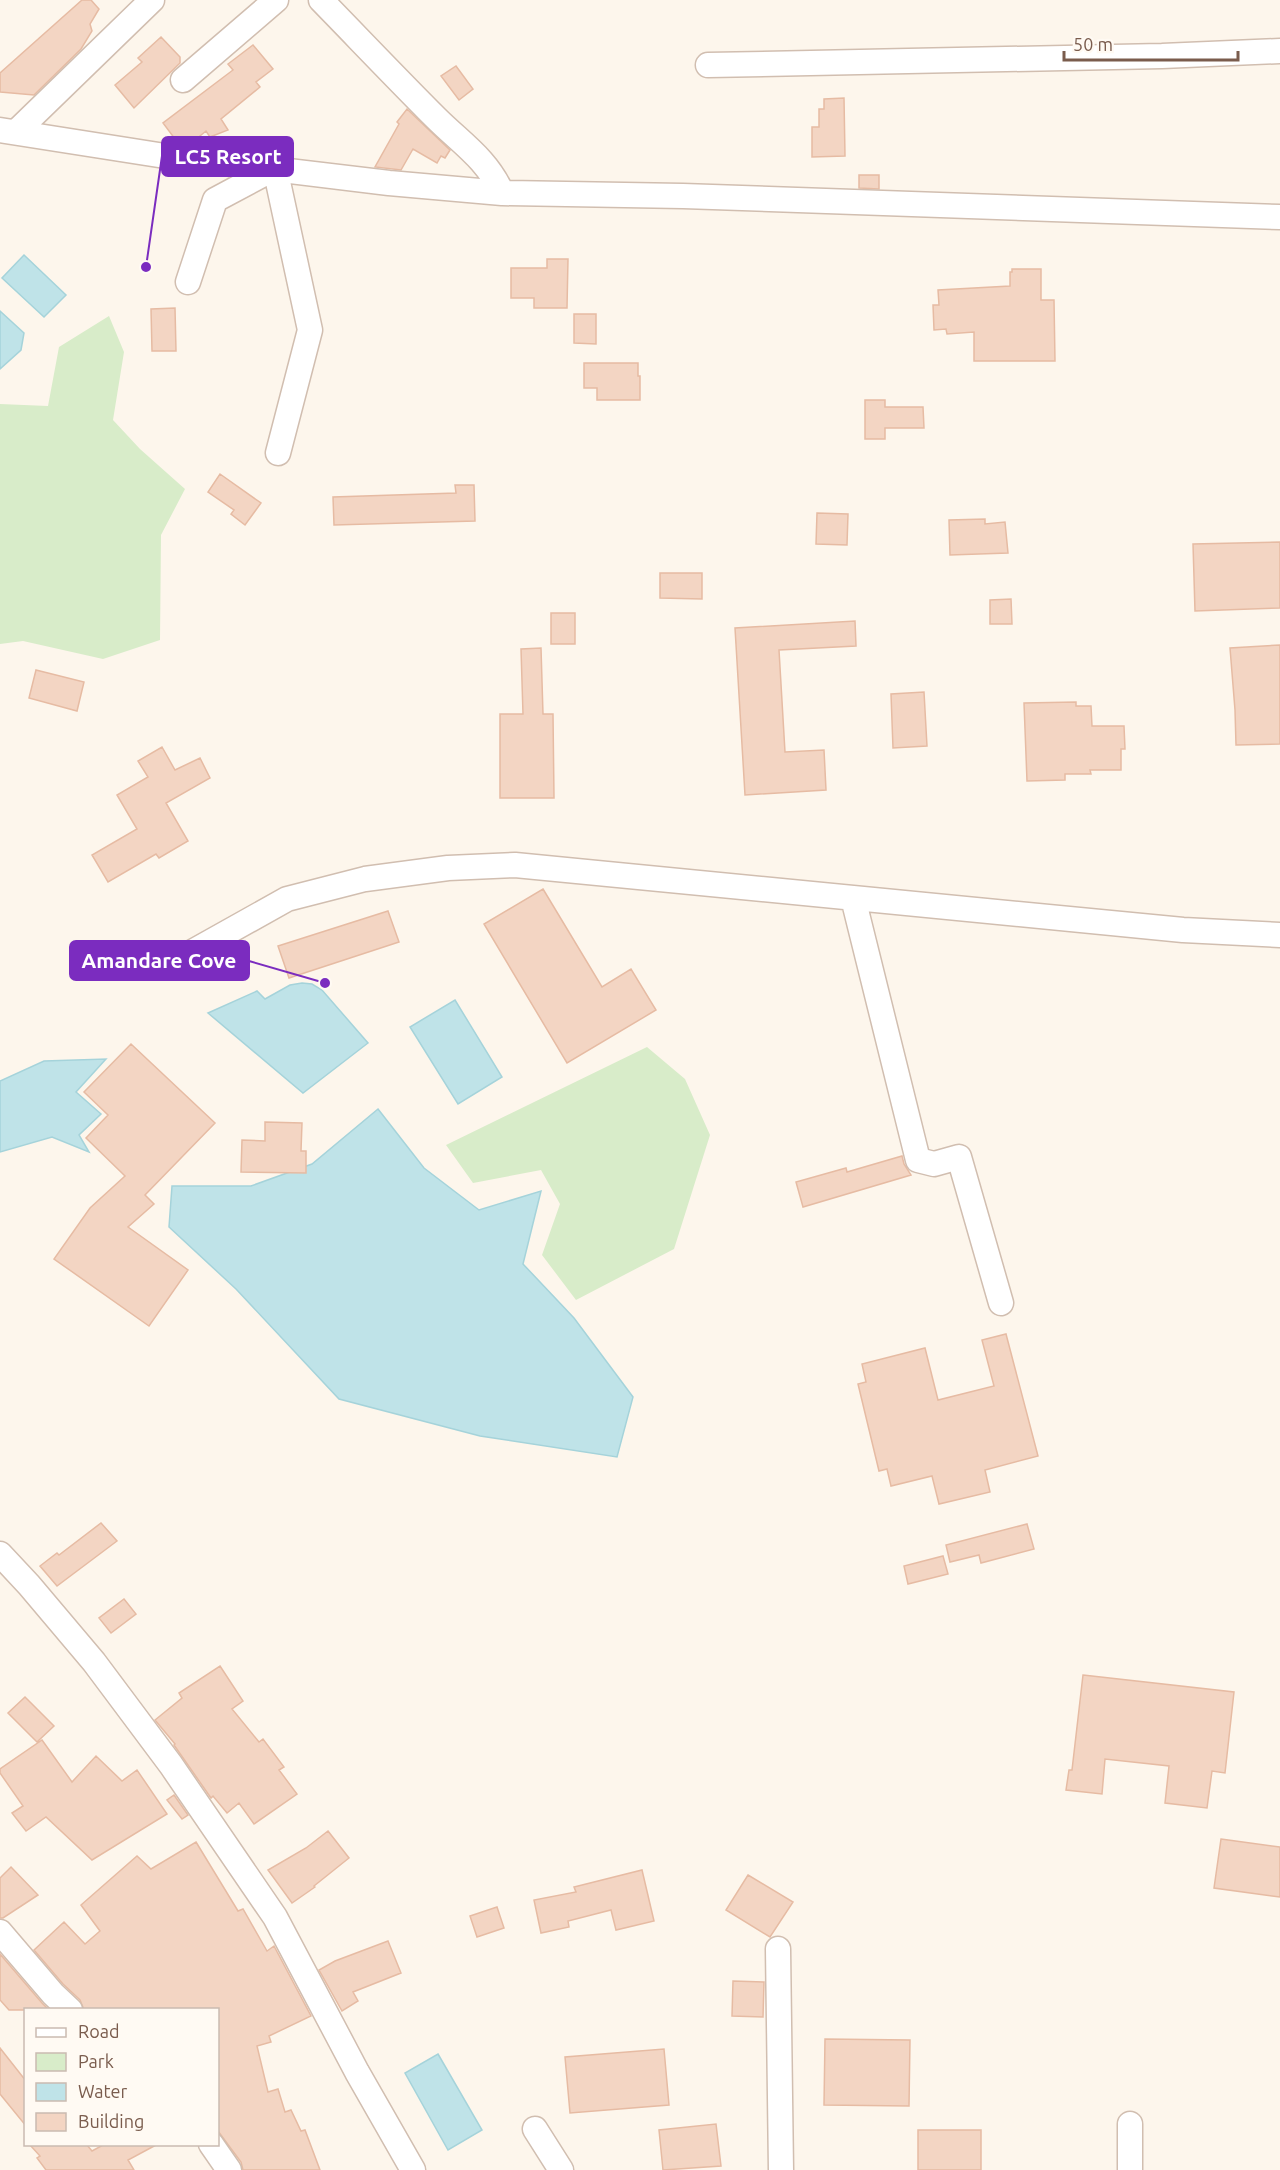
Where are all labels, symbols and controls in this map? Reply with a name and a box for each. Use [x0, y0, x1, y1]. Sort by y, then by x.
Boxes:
scale bar [1064, 24, 1238, 62]
text: 50 m [1073, 34, 1113, 54]
callout: LC5 Resort [162, 137, 293, 176]
text: LC5 Resort [174, 144, 282, 168]
callout: Amandare Cove [70, 941, 249, 980]
text: Amandare Cove [82, 948, 236, 972]
legend [24, 2008, 219, 2146]
text: Road [78, 2021, 120, 2041]
text: Park [78, 2051, 114, 2071]
text: Water [78, 2081, 128, 2101]
text: Building [78, 2111, 144, 2131]

